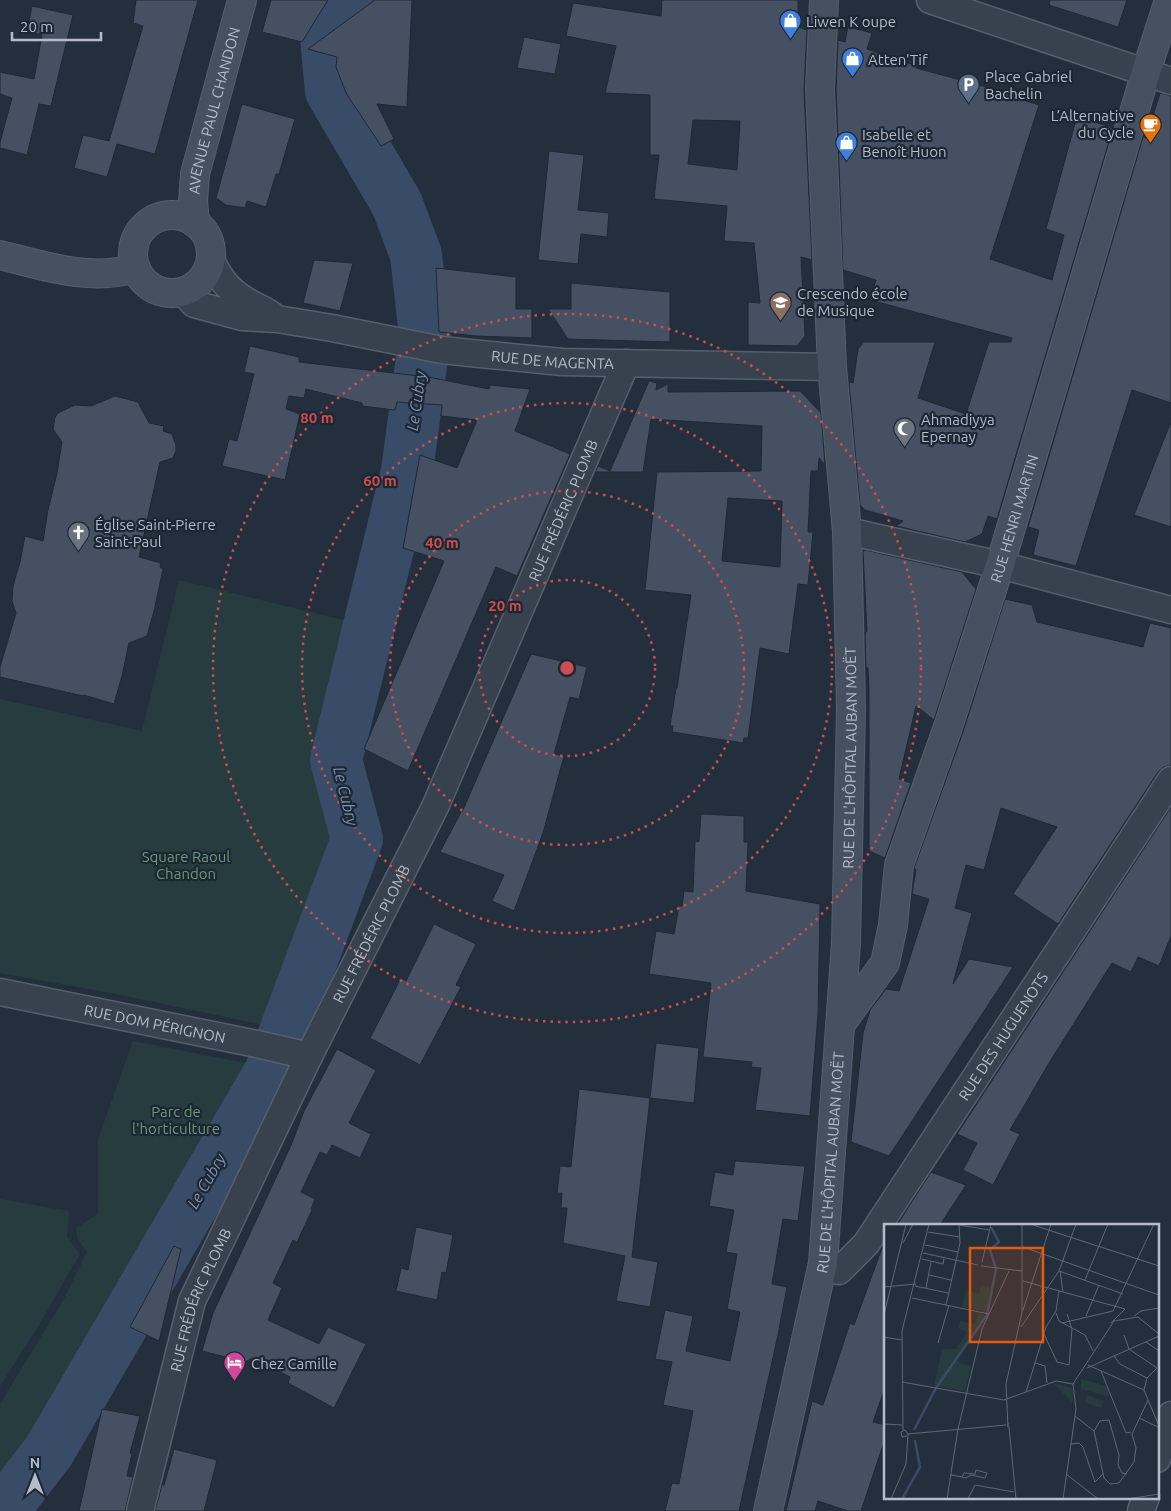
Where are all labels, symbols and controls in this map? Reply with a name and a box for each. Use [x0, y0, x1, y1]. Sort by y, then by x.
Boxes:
shop icon: Liwen K oupe [778, 9, 802, 40]
scale bar [12, 10, 101, 42]
place label: Liwen K oupe [806, 13, 896, 30]
text: 20 m [20, 18, 53, 35]
street label: AVENUE PAUL CHANDON [185, 25, 243, 195]
shop icon: Atten'Tif [840, 47, 864, 78]
place label: Atten'Tif [868, 51, 928, 68]
place label: Place Gabriel Bachelin [985, 68, 1072, 102]
parking icon: Place Gabriel Bachelin [957, 73, 981, 104]
place label: L’Alternative du Cycle [1051, 107, 1134, 141]
cafe icon: L’Alternative du Cycle [1138, 112, 1162, 143]
place label: Isabelle et Benoît Huon [862, 126, 946, 160]
shop icon: Isabelle et Benoît Huon [834, 131, 858, 162]
place label: Crescendo école de Musique [797, 285, 908, 319]
school or university icon: Crescendo école de Musique [769, 290, 793, 321]
street label: RUE DE MAGENTA [490, 347, 614, 371]
water label: Le Cubry [403, 370, 429, 432]
text: 80 m [300, 409, 334, 426]
place label: Ahmadiyya Epernay [921, 411, 995, 445]
mosque icon: Ahmadiyya Epernay [893, 416, 917, 447]
street label: RUE FRÉDÉRIC PLOMB [525, 437, 601, 584]
street label: RUE HENRI MARTIN [986, 452, 1041, 584]
text: 60 m [363, 472, 397, 489]
place label: Église Saint-Pierre Saint-Paul [95, 516, 216, 550]
church icon: Église Saint-Pierre Saint-Paul [67, 521, 91, 552]
text: 40 m [425, 534, 459, 551]
text: 20 m [488, 597, 522, 614]
street label: RUE DE L'HÔPITAL AUBAN MOËT [839, 646, 860, 869]
centre of rings [558, 659, 576, 677]
water label: Le Cubry [330, 765, 362, 828]
park label: Square Raoul Chandon [142, 848, 230, 882]
street label: RUE FRÉDÉRIC PLOMB [329, 862, 413, 1005]
street label: RUE DES HUGUENOTS [955, 969, 1051, 1103]
street label: RUE DOM PÉRIGNON [83, 1001, 227, 1046]
street label: RUE DE L'HÔPITAL AUBAN MOËT [813, 1050, 847, 1274]
park label: Parc de l'horticulture [132, 1103, 220, 1137]
water label: Le Cubry [183, 1150, 229, 1211]
inset map [884, 1224, 1158, 1498]
street label: RUE FRÉDÉRIC PLOMB [166, 1225, 234, 1373]
hotel icon: Chez Camille [223, 1351, 247, 1382]
place label: Chez Camille [251, 1355, 337, 1372]
north arrow [10, 1451, 60, 1501]
text: N [30, 1455, 40, 1471]

